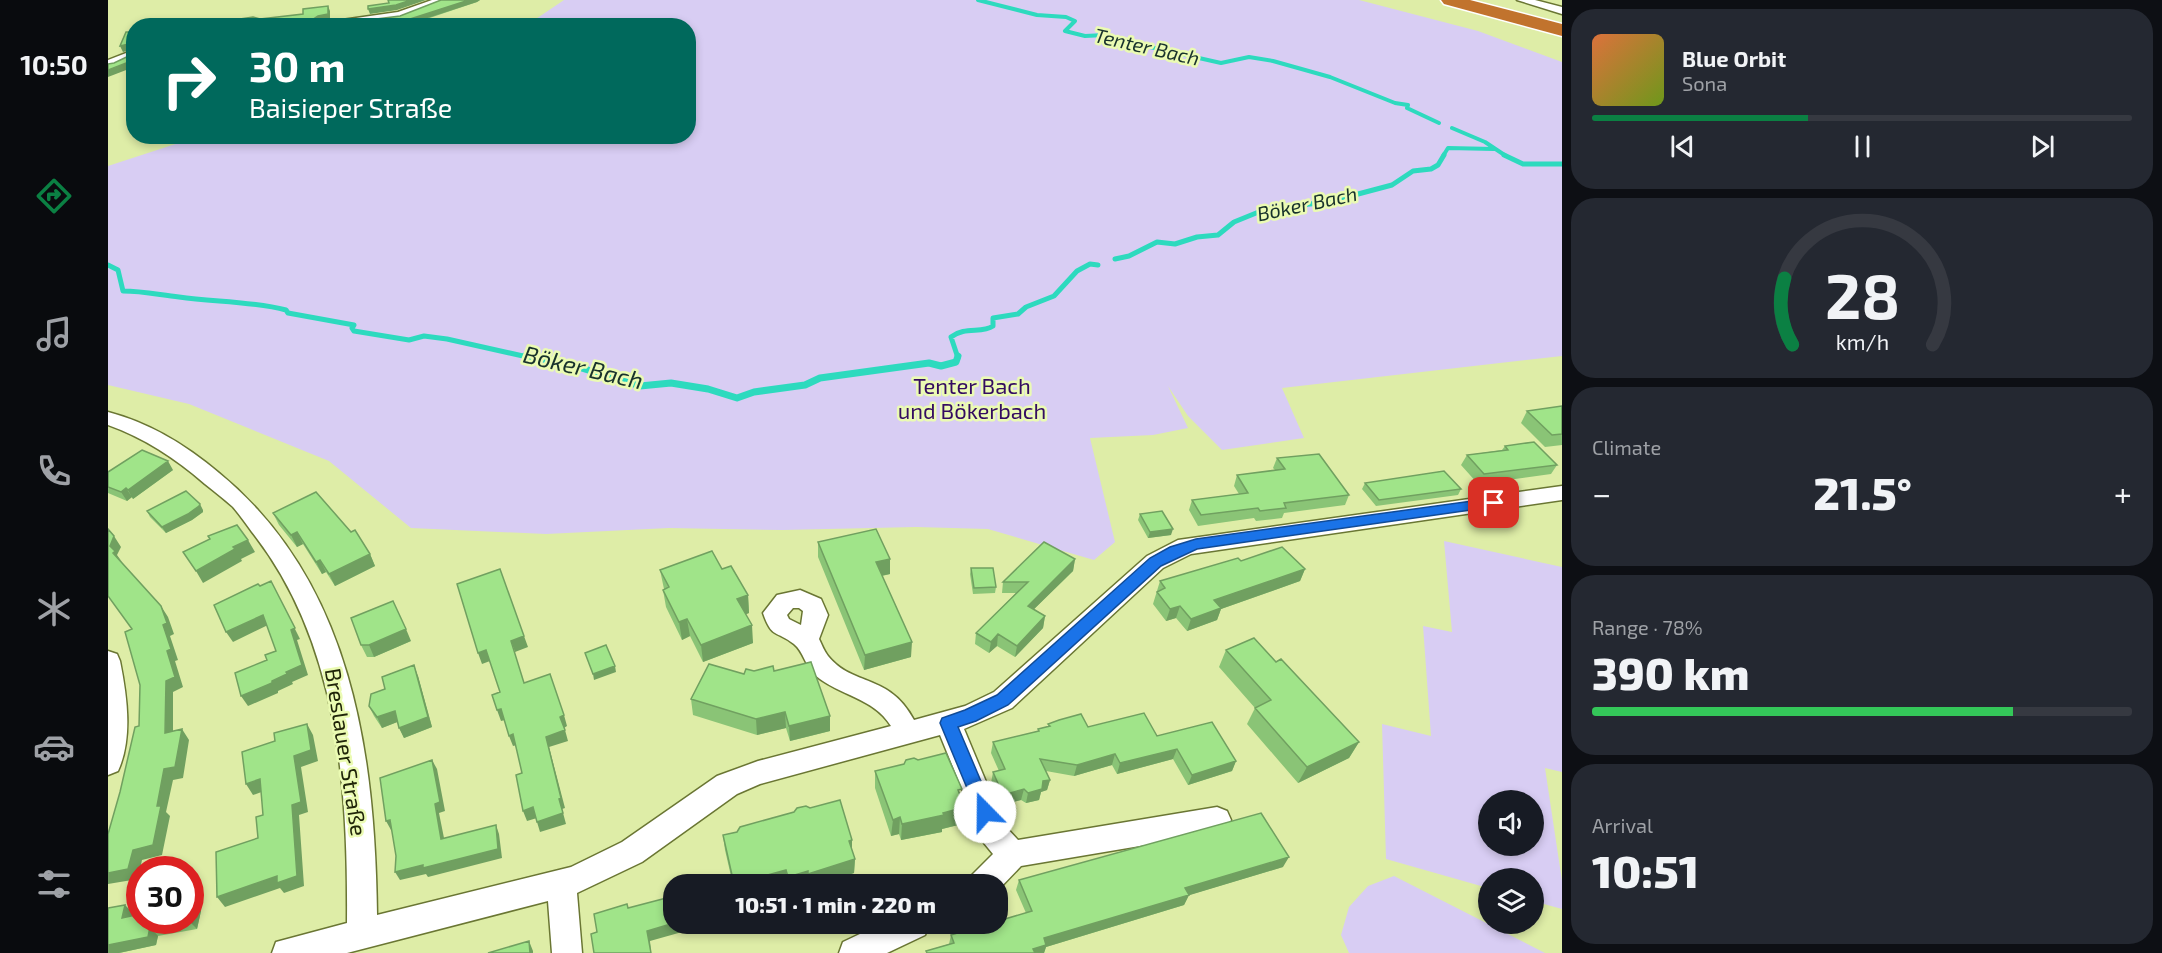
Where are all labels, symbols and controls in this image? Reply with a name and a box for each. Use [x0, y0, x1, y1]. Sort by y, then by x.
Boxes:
water label: Tenter Bach [1092, 22, 1202, 70]
text: 30 m [249, 40, 345, 90]
icon: right [150, 42, 228, 120]
text: Blue Orbit [1682, 45, 1786, 71]
text: 10:50 [20, 48, 88, 80]
text: Sona [1682, 71, 1727, 95]
text: Baisieper Straße [249, 91, 452, 123]
icon: previous [1666, 130, 1699, 163]
icon: pause [1846, 130, 1879, 163]
icon: next [2026, 130, 2059, 163]
icon: directions [33, 175, 75, 217]
water label: Böker Bach [1255, 181, 1359, 225]
text: 28 [1824, 257, 1900, 332]
icon: music [33, 313, 75, 355]
text: km/h [1835, 329, 1889, 354]
water label: Böker Bach [521, 339, 646, 394]
park label: Tenter Bach und Bökerbach [898, 372, 1046, 423]
text: Climate [1592, 435, 1661, 459]
icon: phone [33, 450, 75, 492]
text: 21.5° [1813, 465, 1912, 519]
text: − [1592, 473, 1611, 513]
text: + [2114, 473, 2132, 513]
pin [1468, 477, 1519, 528]
icon: arrive [1477, 486, 1510, 519]
icon: climate [33, 588, 75, 630]
text: Range · 78% [1592, 615, 1703, 639]
text: 390 km [1592, 645, 1750, 699]
street label: Breslauer Straße [321, 666, 373, 838]
icon: car [33, 726, 75, 768]
position arrow [953, 780, 1017, 844]
map controls [1478, 790, 1544, 934]
button: sound [1478, 790, 1544, 856]
text: Arrival [1592, 813, 1653, 837]
text: 10:51 [1592, 843, 1699, 897]
speed limit sign: 30 [126, 856, 204, 934]
icon: filters [33, 863, 75, 905]
button: layers [1478, 868, 1544, 934]
text: 10:51 · 1 min · 220 m [735, 891, 936, 917]

